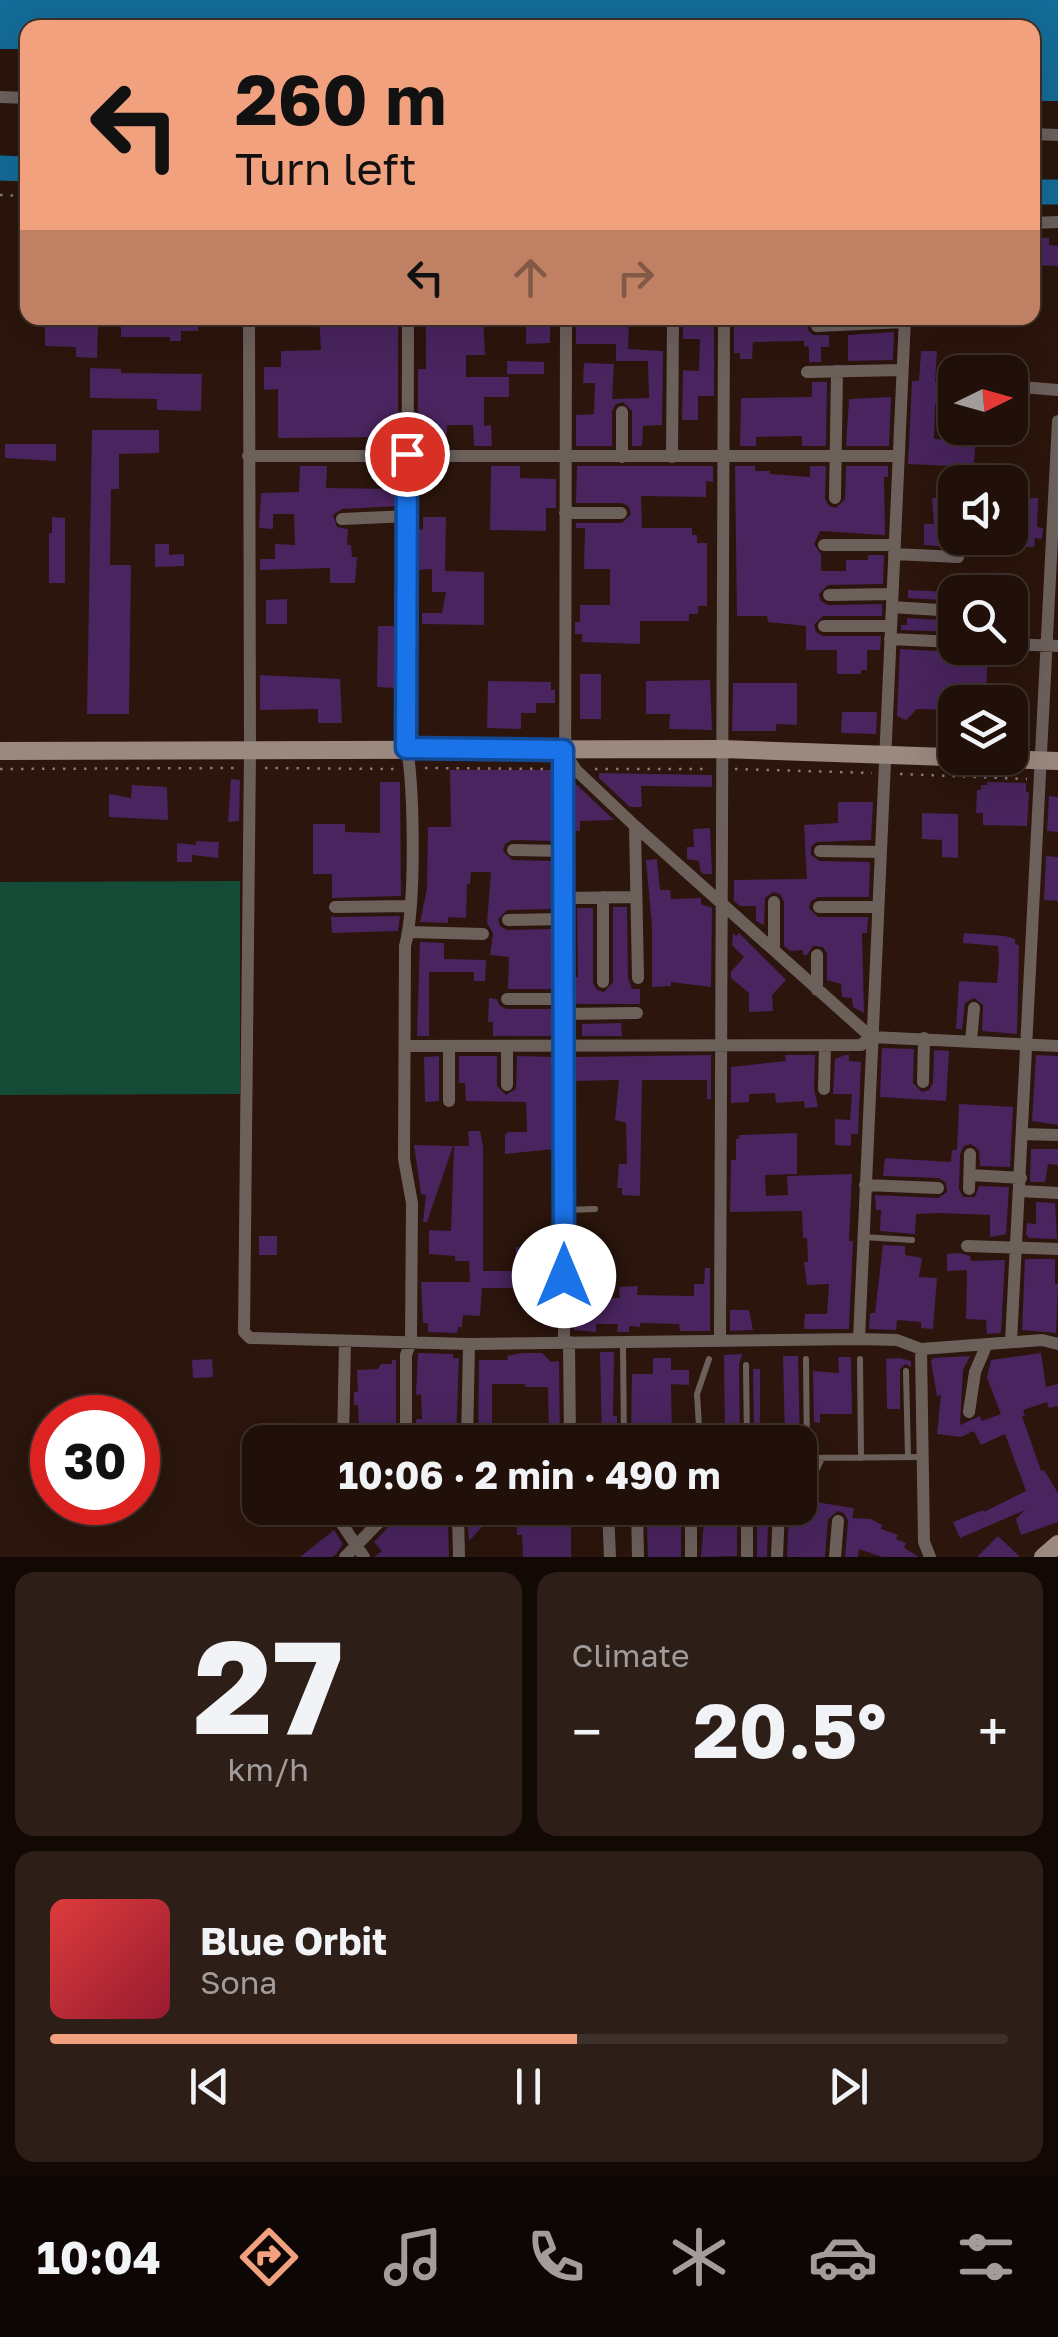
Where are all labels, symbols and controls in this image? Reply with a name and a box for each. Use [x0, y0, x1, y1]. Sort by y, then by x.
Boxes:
text: 260 m [235, 56, 446, 140]
icon: left [70, 60, 200, 190]
text: Turn left [235, 141, 417, 195]
icon: left [398, 250, 453, 305]
icon: ahead [503, 250, 558, 305]
icon: right [608, 250, 663, 305]
north arrow [938, 355, 1028, 445]
map controls [938, 355, 1028, 775]
pin [365, 412, 450, 497]
icon: arrive [380, 427, 435, 482]
button: sound [938, 465, 1028, 555]
button: search [938, 575, 1028, 665]
button: layers [938, 685, 1028, 775]
position arrow [512, 1224, 616, 1328]
speed limit sign: 30 [30, 1395, 160, 1525]
text: 10:06 · 2 min · 490 m [338, 1452, 721, 1497]
text: 27 [193, 1607, 343, 1763]
text: Climate [572, 1636, 690, 1674]
text: 20.5° [693, 1684, 887, 1775]
text: − [572, 1698, 602, 1764]
text: + [978, 1698, 1008, 1764]
text: km/h [228, 1750, 309, 1788]
text: Blue Orbit [200, 1918, 387, 1963]
text: Sona [200, 1963, 277, 2001]
icon: previous [182, 2059, 237, 2114]
icon: pause [501, 2059, 556, 2114]
icon: next [821, 2059, 876, 2114]
icon: directions [234, 2222, 304, 2292]
icon: music [378, 2222, 448, 2292]
icon: phone [521, 2222, 591, 2292]
icon: climate [664, 2222, 734, 2292]
icon: car [808, 2222, 878, 2292]
icon: filters [951, 2222, 1021, 2292]
text: 10:04 [37, 2230, 161, 2284]

